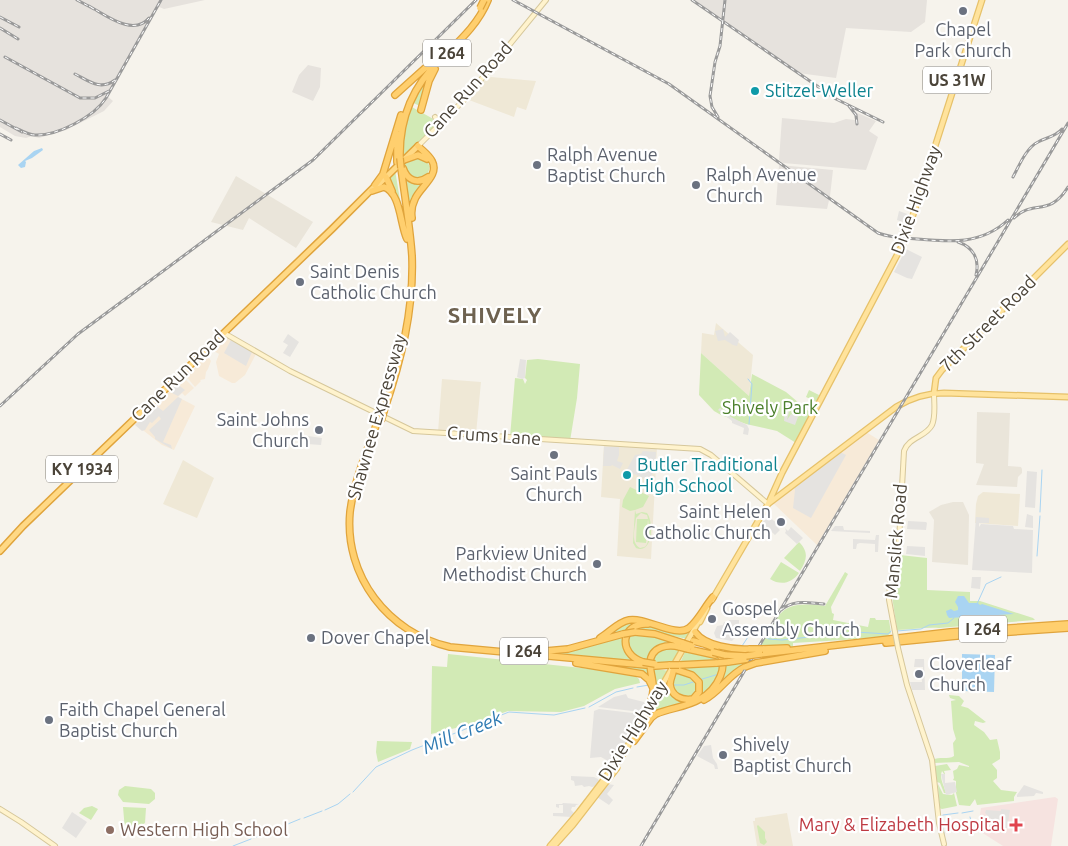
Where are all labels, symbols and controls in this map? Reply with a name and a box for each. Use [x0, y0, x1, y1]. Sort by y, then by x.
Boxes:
marker: Chapel Park Church [957, 5, 969, 17]
place label: Chapel Park Church [915, 19, 1011, 60]
street label: Cane Run Road [419, 37, 516, 141]
road number: I 264 [423, 40, 471, 66]
road number: US 31W [923, 66, 991, 94]
place label: Stitzel-Weller [765, 80, 874, 100]
marker: Stitzel-Weller [749, 85, 761, 97]
street label: Dixie Highway [886, 142, 944, 257]
place label: Ralph Avenue Baptist Church [547, 144, 666, 185]
marker: Ralph Avenue Baptist Church [531, 159, 543, 171]
place label: Ralph Avenue Church [706, 164, 817, 205]
marker: Ralph Avenue Church [690, 179, 702, 191]
place label: Saint Denis Catholic Church [310, 261, 437, 302]
street label: 7th Street Road [935, 271, 1039, 375]
marker: Saint Denis Catholic Church [294, 276, 306, 288]
district label: SHIVELY [448, 302, 542, 327]
street label: Cane Run Road [126, 326, 228, 425]
street label: Shawnee Expressway [343, 331, 409, 502]
park label: Shively Park [722, 397, 818, 417]
place label: Saint Johns Church [217, 409, 309, 450]
street label: Crums Lane [446, 422, 542, 448]
marker: Saint Johns Church [313, 424, 325, 436]
marker: Saint Pauls Church [548, 449, 560, 461]
place label: Butler Traditional High School [637, 454, 778, 495]
road number: KY 1934 [46, 456, 118, 482]
place label: Saint Pauls Church [510, 463, 598, 504]
marker: Butler Traditional High School [621, 469, 633, 481]
street label: Manslick Road [880, 483, 910, 599]
place label: Saint Helen Catholic Church [644, 501, 771, 542]
marker: Saint Helen Catholic Church [775, 516, 787, 528]
place label: Parkview United Methodist Church [443, 543, 587, 584]
marker: Parkview United Methodist Church [591, 558, 603, 570]
place label: Gospel Assembly Church [722, 598, 860, 639]
marker: Gospel Assembly Church [706, 613, 718, 625]
road number: I 264 [959, 616, 1007, 642]
place label: Dover Chapel [321, 627, 430, 647]
marker: Dover Chapel [305, 632, 317, 644]
road number: I 264 [500, 637, 548, 664]
place label: Cloverleaf Church [929, 653, 1012, 694]
marker: Cloverleaf Church [913, 668, 925, 680]
street label: Dixie Highway [593, 677, 671, 784]
place label: Faith Chapel General Baptist Church [59, 699, 226, 740]
water label: Mill Creek [419, 706, 505, 758]
marker: Faith Chapel General Baptist Church [43, 714, 55, 726]
place label: Shively Baptist Church [733, 734, 852, 775]
marker: Shively Baptist Church [717, 749, 729, 761]
place label: Mary & Elizabeth Hospital [799, 814, 1005, 834]
marker: Mary & Elizabeth Hospital [1009, 818, 1023, 832]
place label: Western High School [120, 819, 288, 839]
marker: Western High School [104, 824, 116, 836]

